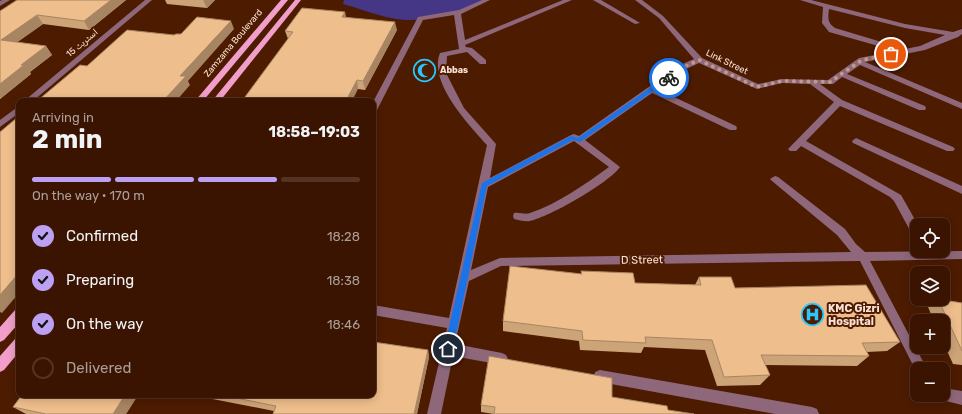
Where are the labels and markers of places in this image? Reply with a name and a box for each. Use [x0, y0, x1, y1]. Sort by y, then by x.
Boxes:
pin [874, 37, 908, 71]
mosque icon: Abbas [412, 57, 438, 83]
place label: Abbas [440, 65, 468, 75]
hospital icon: KMC Gizri Hospital [799, 301, 825, 327]
place label: KMC Gizri Hospital [828, 302, 880, 328]
pin [431, 332, 465, 366]

